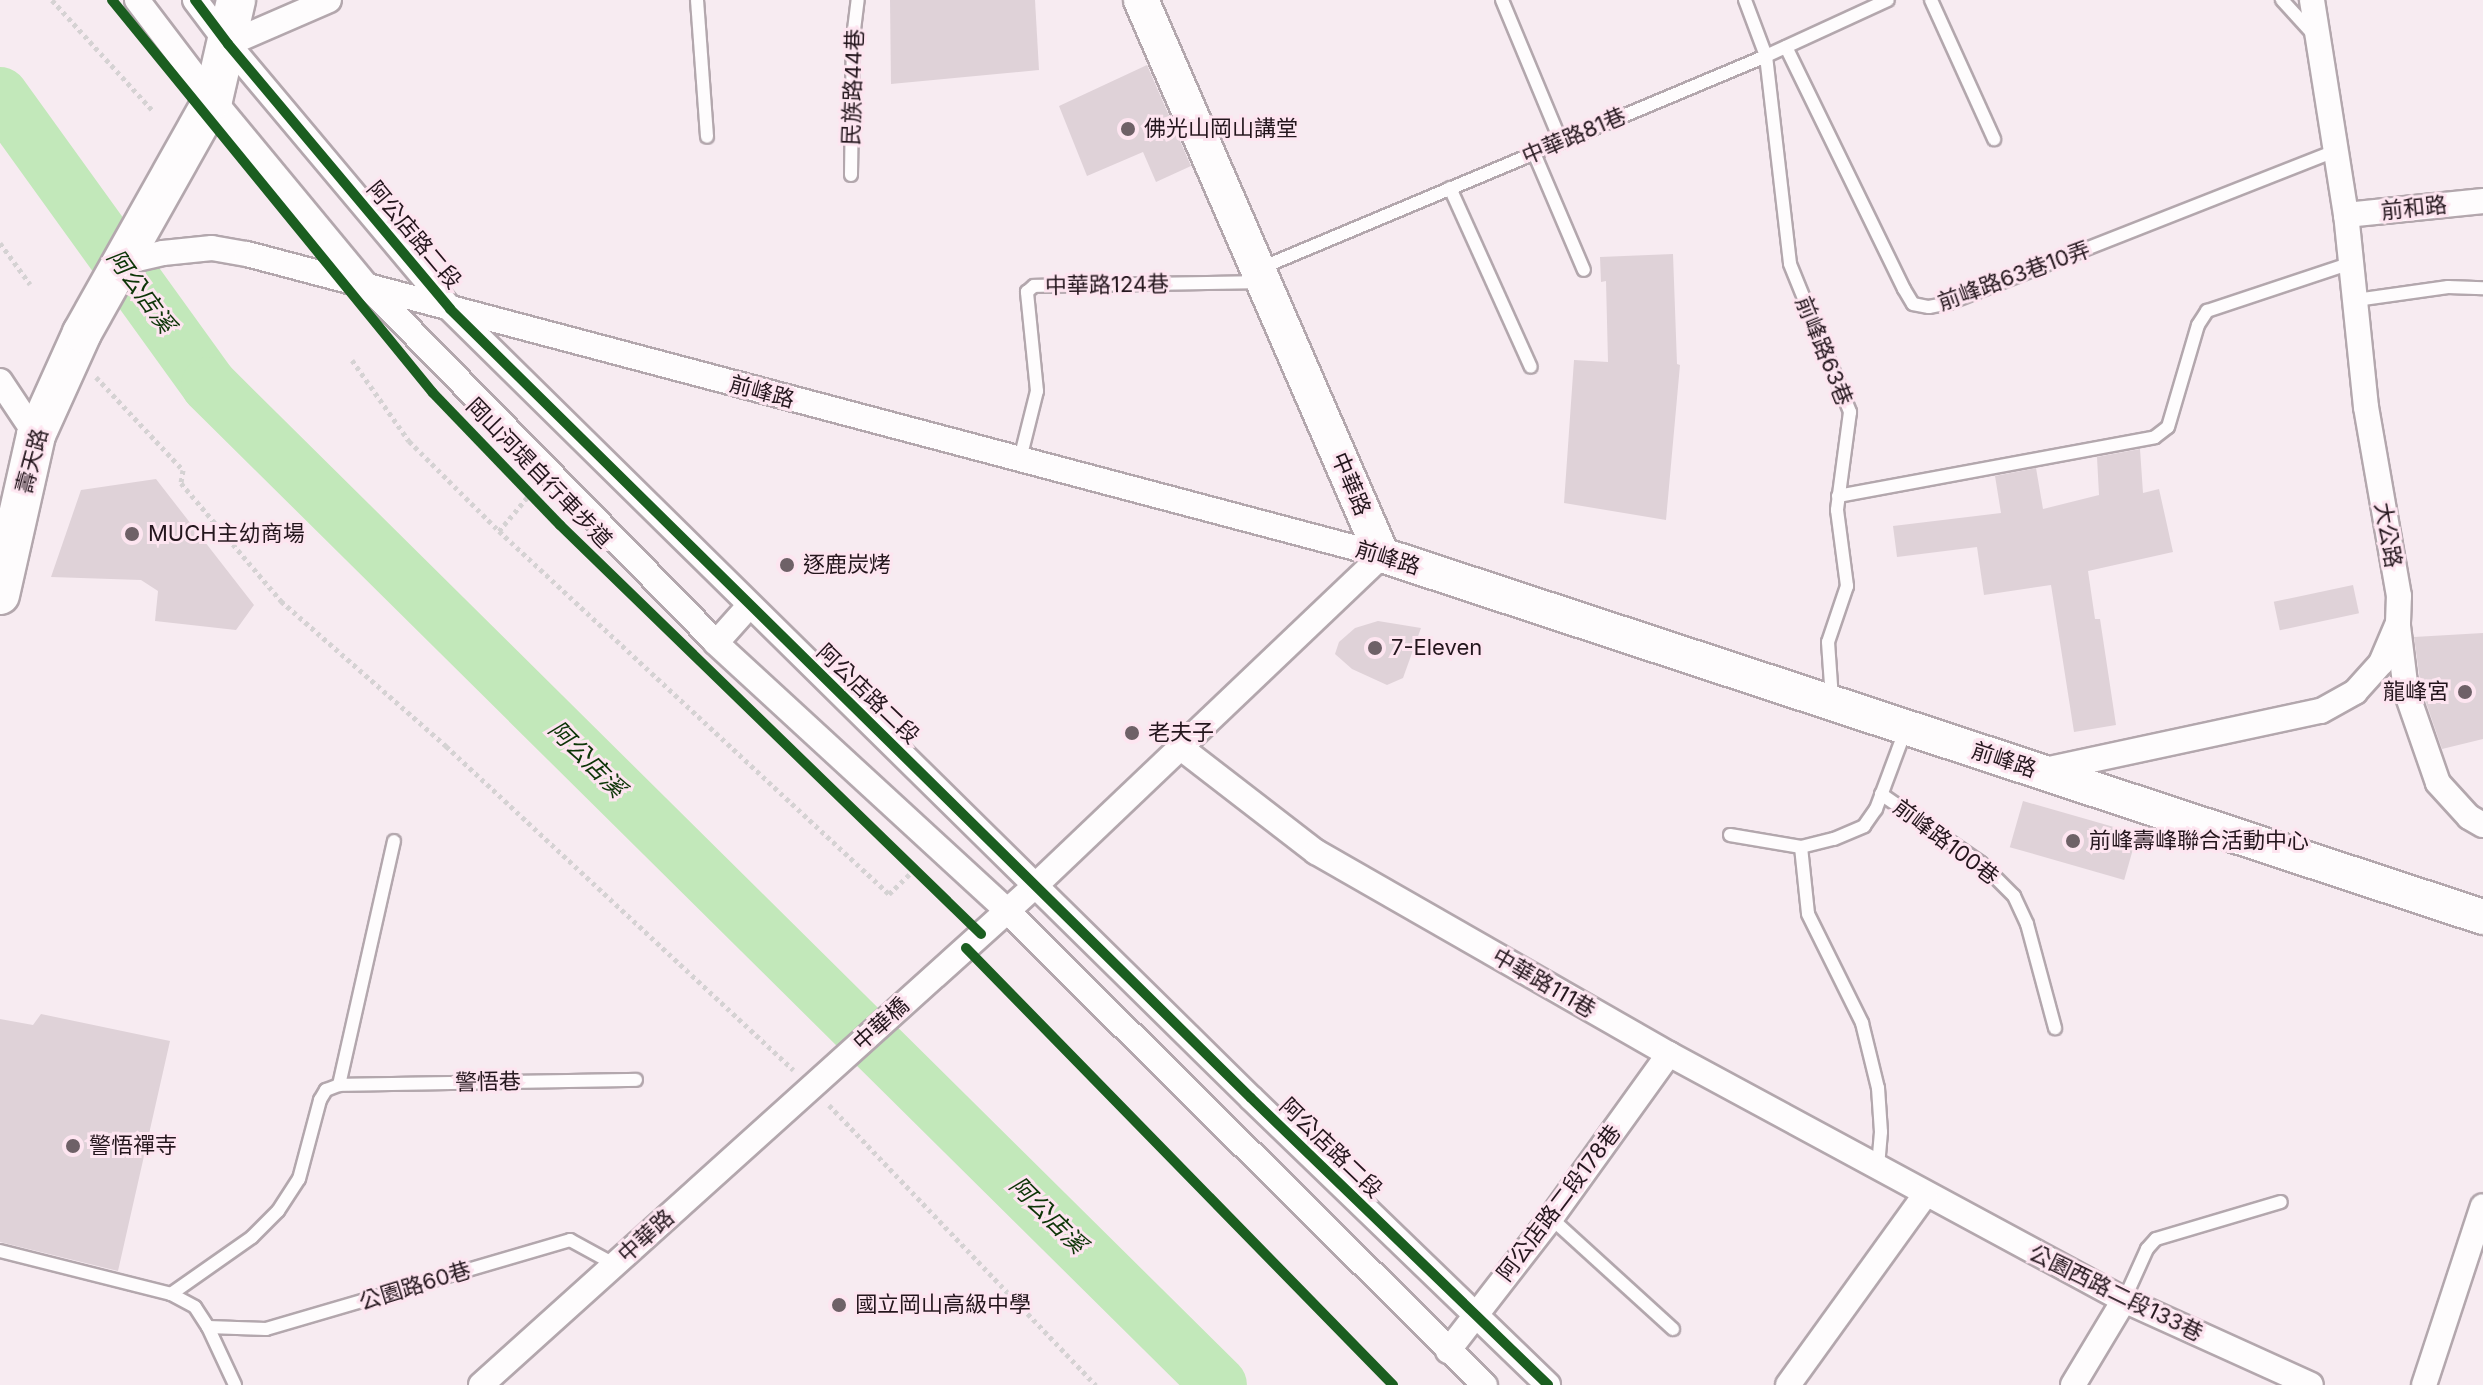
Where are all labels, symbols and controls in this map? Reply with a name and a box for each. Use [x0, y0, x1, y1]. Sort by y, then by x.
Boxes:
street label: 民族路44巷 [838, 28, 868, 146]
street label: 中華路81巷 [1518, 102, 1630, 170]
place label: 佛光山岡山講堂 [1144, 116, 1298, 142]
marker: 佛光山岡山講堂 [1119, 120, 1137, 138]
street label: 阿公店路二段 [361, 176, 467, 294]
street label: 前和路 [2380, 191, 2448, 225]
street label: 前峰路63巷10弄 [1934, 236, 2094, 316]
water label: 阿公店溪 [101, 244, 181, 338]
street label: 中華路124巷 [1045, 271, 1169, 299]
street label: 前峰路63巷 [1790, 293, 1858, 409]
street label: 前峰路 [727, 371, 797, 413]
street label: 岡山河堤自行車步道 [461, 393, 617, 553]
street label: 壽天路 [11, 426, 53, 496]
street label: 中華路 [1326, 448, 1376, 520]
street label: 大公路 [2369, 500, 2407, 570]
place label: MUCH主幼商場 [148, 521, 305, 547]
marker: MUCH主幼商場 [123, 525, 141, 543]
street label: 前峰路 [1353, 536, 1423, 580]
place label: 逐鹿炭烤 [803, 552, 891, 578]
marker: 逐鹿炭烤 [778, 556, 796, 574]
place label: 7-Eleven [1391, 635, 1482, 661]
street label: 阿公店路二段 [811, 639, 925, 749]
marker: 7-Eleven [1366, 639, 1384, 657]
place label: 龍峰宮 [2383, 679, 2449, 705]
marker: 龍峰宮 [2456, 683, 2474, 701]
water label: 阿公店溪 [543, 715, 631, 803]
place label: 老夫子 [1148, 720, 1214, 746]
marker: 老夫子 [1123, 724, 1141, 742]
street label: 前峰路 [1969, 737, 2039, 783]
street label: 前峰路100巷 [1888, 794, 2004, 890]
place label: 前峰壽峰聯合活動中心 [2089, 828, 2309, 854]
marker: 前峰壽峰聯合活動中心 [2064, 832, 2082, 850]
street label: 中華路111巷 [1488, 943, 1600, 1023]
street label: 中華橋 [848, 992, 914, 1056]
street label: 警悟巷 [455, 1068, 521, 1096]
street label: 阿公店路二段 [1274, 1093, 1388, 1203]
street label: 阿公店路二段178巷 [1492, 1120, 1626, 1286]
place label: 警悟禪寺 [89, 1133, 177, 1159]
marker: 警悟禪寺 [64, 1137, 82, 1155]
water label: 阿公店溪 [1004, 1171, 1092, 1259]
street label: 中華路 [613, 1204, 679, 1268]
street label: 公園西路二段133巷 [2025, 1239, 2207, 1347]
street label: 公園路60巷 [356, 1256, 474, 1316]
place label: 國立岡山高級中學 [855, 1292, 1031, 1318]
marker: 國立岡山高級中學 [830, 1296, 848, 1314]

